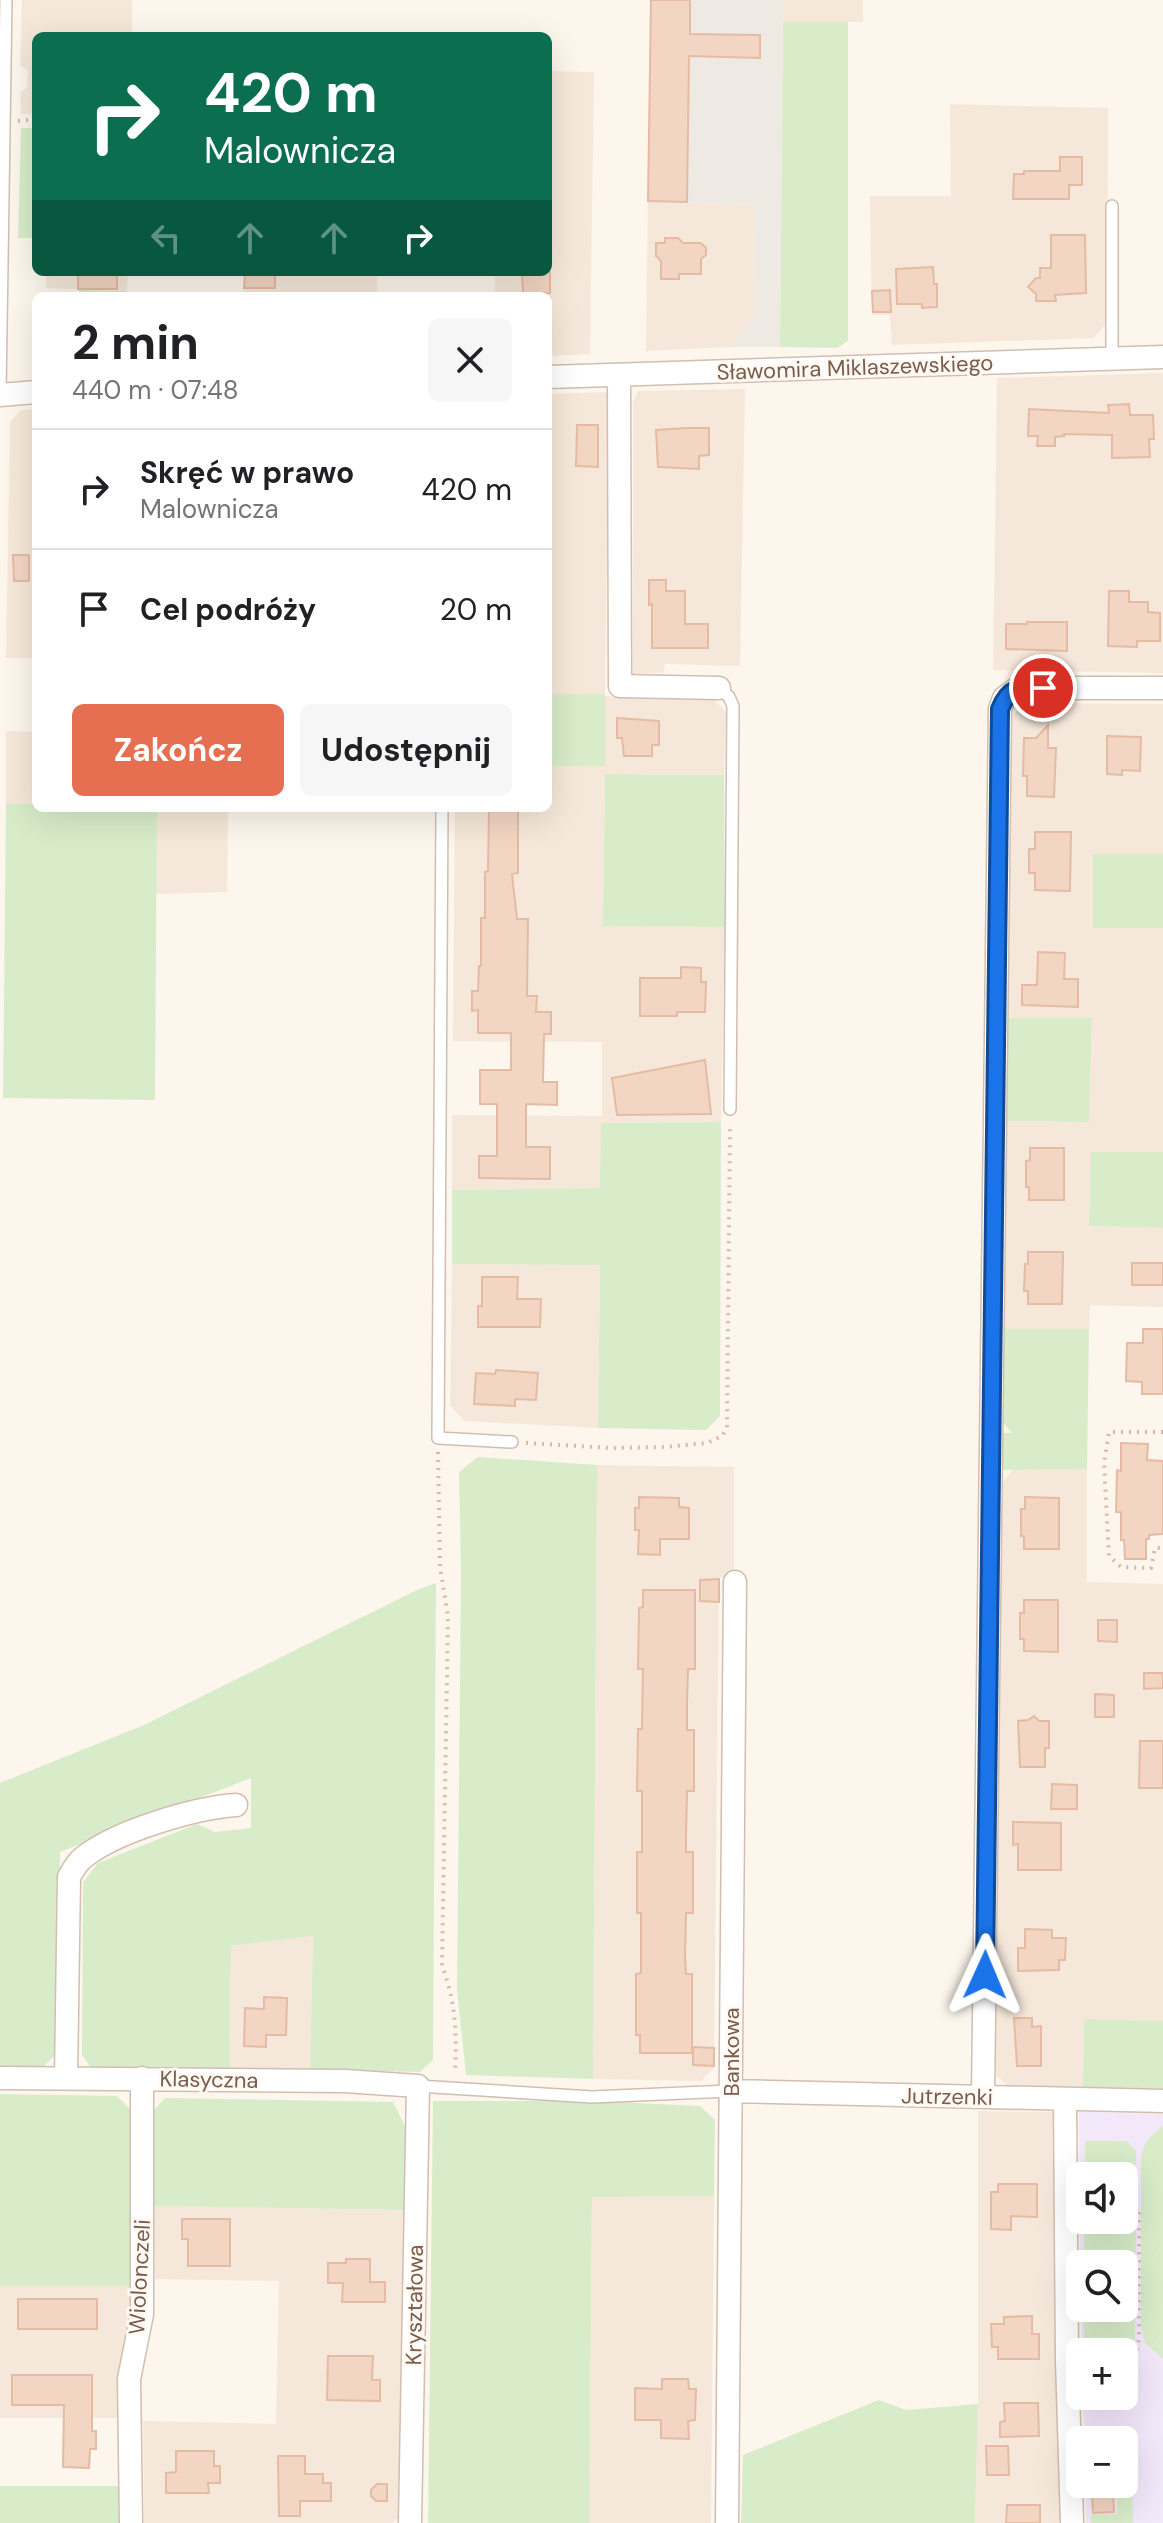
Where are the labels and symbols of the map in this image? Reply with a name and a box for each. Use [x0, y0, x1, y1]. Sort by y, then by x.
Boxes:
street label: Sławomira Miklaszewskiego [716, 348, 994, 387]
pin [1009, 654, 1077, 722]
position arrow [943, 1933, 1027, 2017]
street label: Bankowa [717, 2007, 746, 2097]
street label: Klasyczna [159, 2064, 259, 2095]
street label: Jutrzenki [901, 2081, 993, 2112]
street label: Wiolonczeli [122, 2219, 157, 2335]
street label: Kryształowa [399, 2244, 430, 2366]

